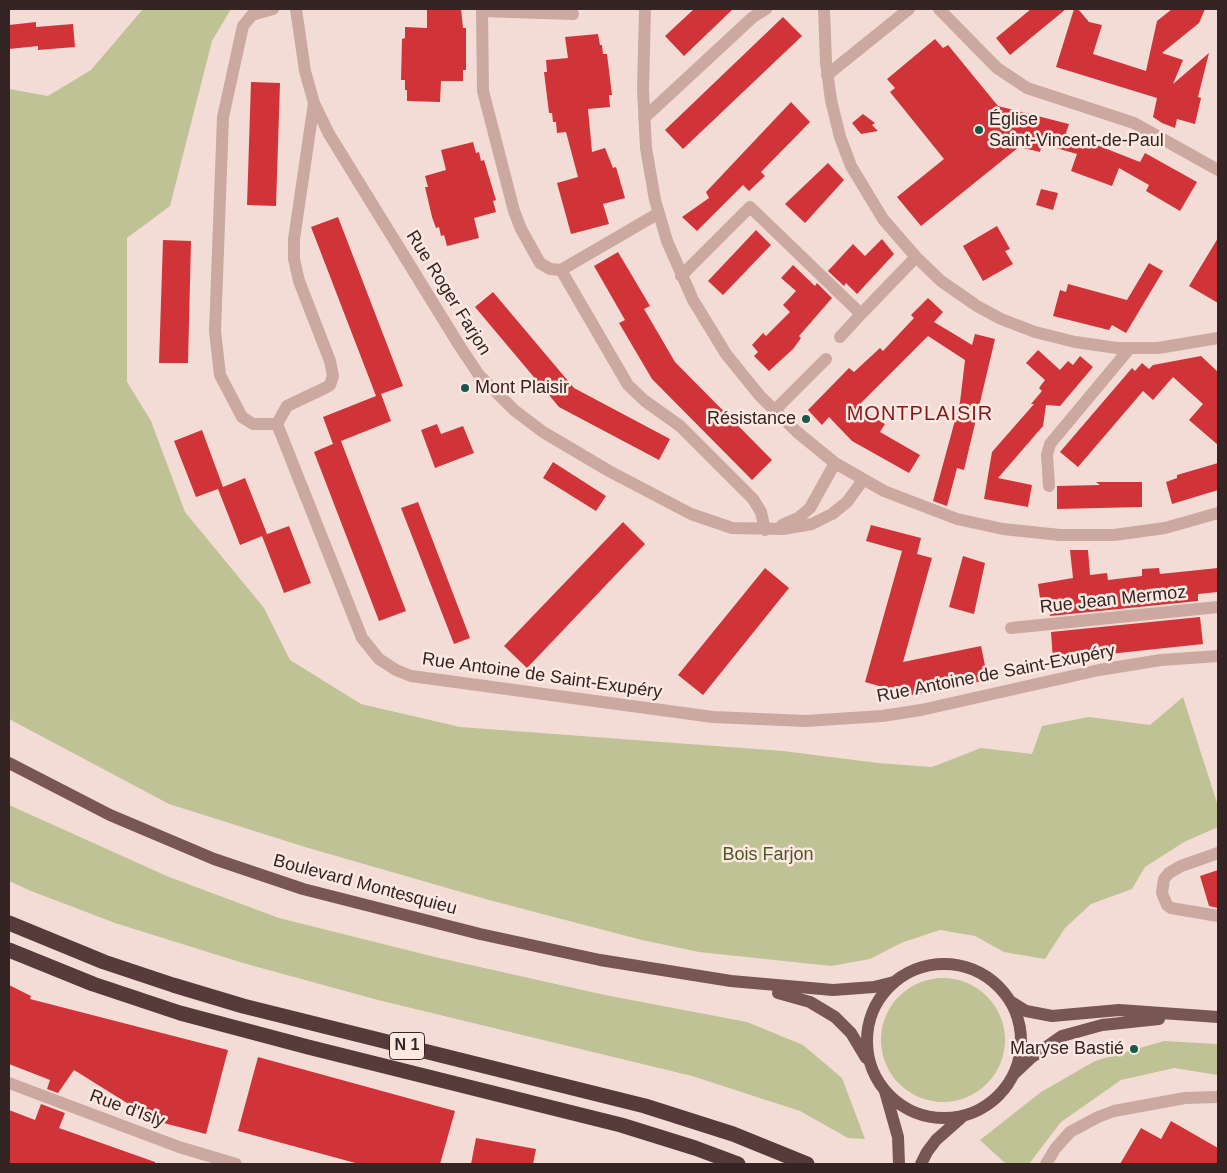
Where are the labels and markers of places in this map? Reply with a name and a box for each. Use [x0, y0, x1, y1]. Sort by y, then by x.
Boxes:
place label: Église Saint-Vincent-de-Paul [989, 109, 1164, 152]
marker: Église Saint-Vincent-de-Paul [973, 124, 985, 136]
place label: Mont Plaisir [475, 377, 569, 399]
marker: Mont Plaisir [459, 382, 471, 394]
place label: Résistance [707, 408, 796, 430]
marker: Résistance [800, 413, 812, 425]
place label: Maryse Bastié [1010, 1038, 1124, 1060]
marker: Maryse Bastié [1128, 1043, 1140, 1055]

